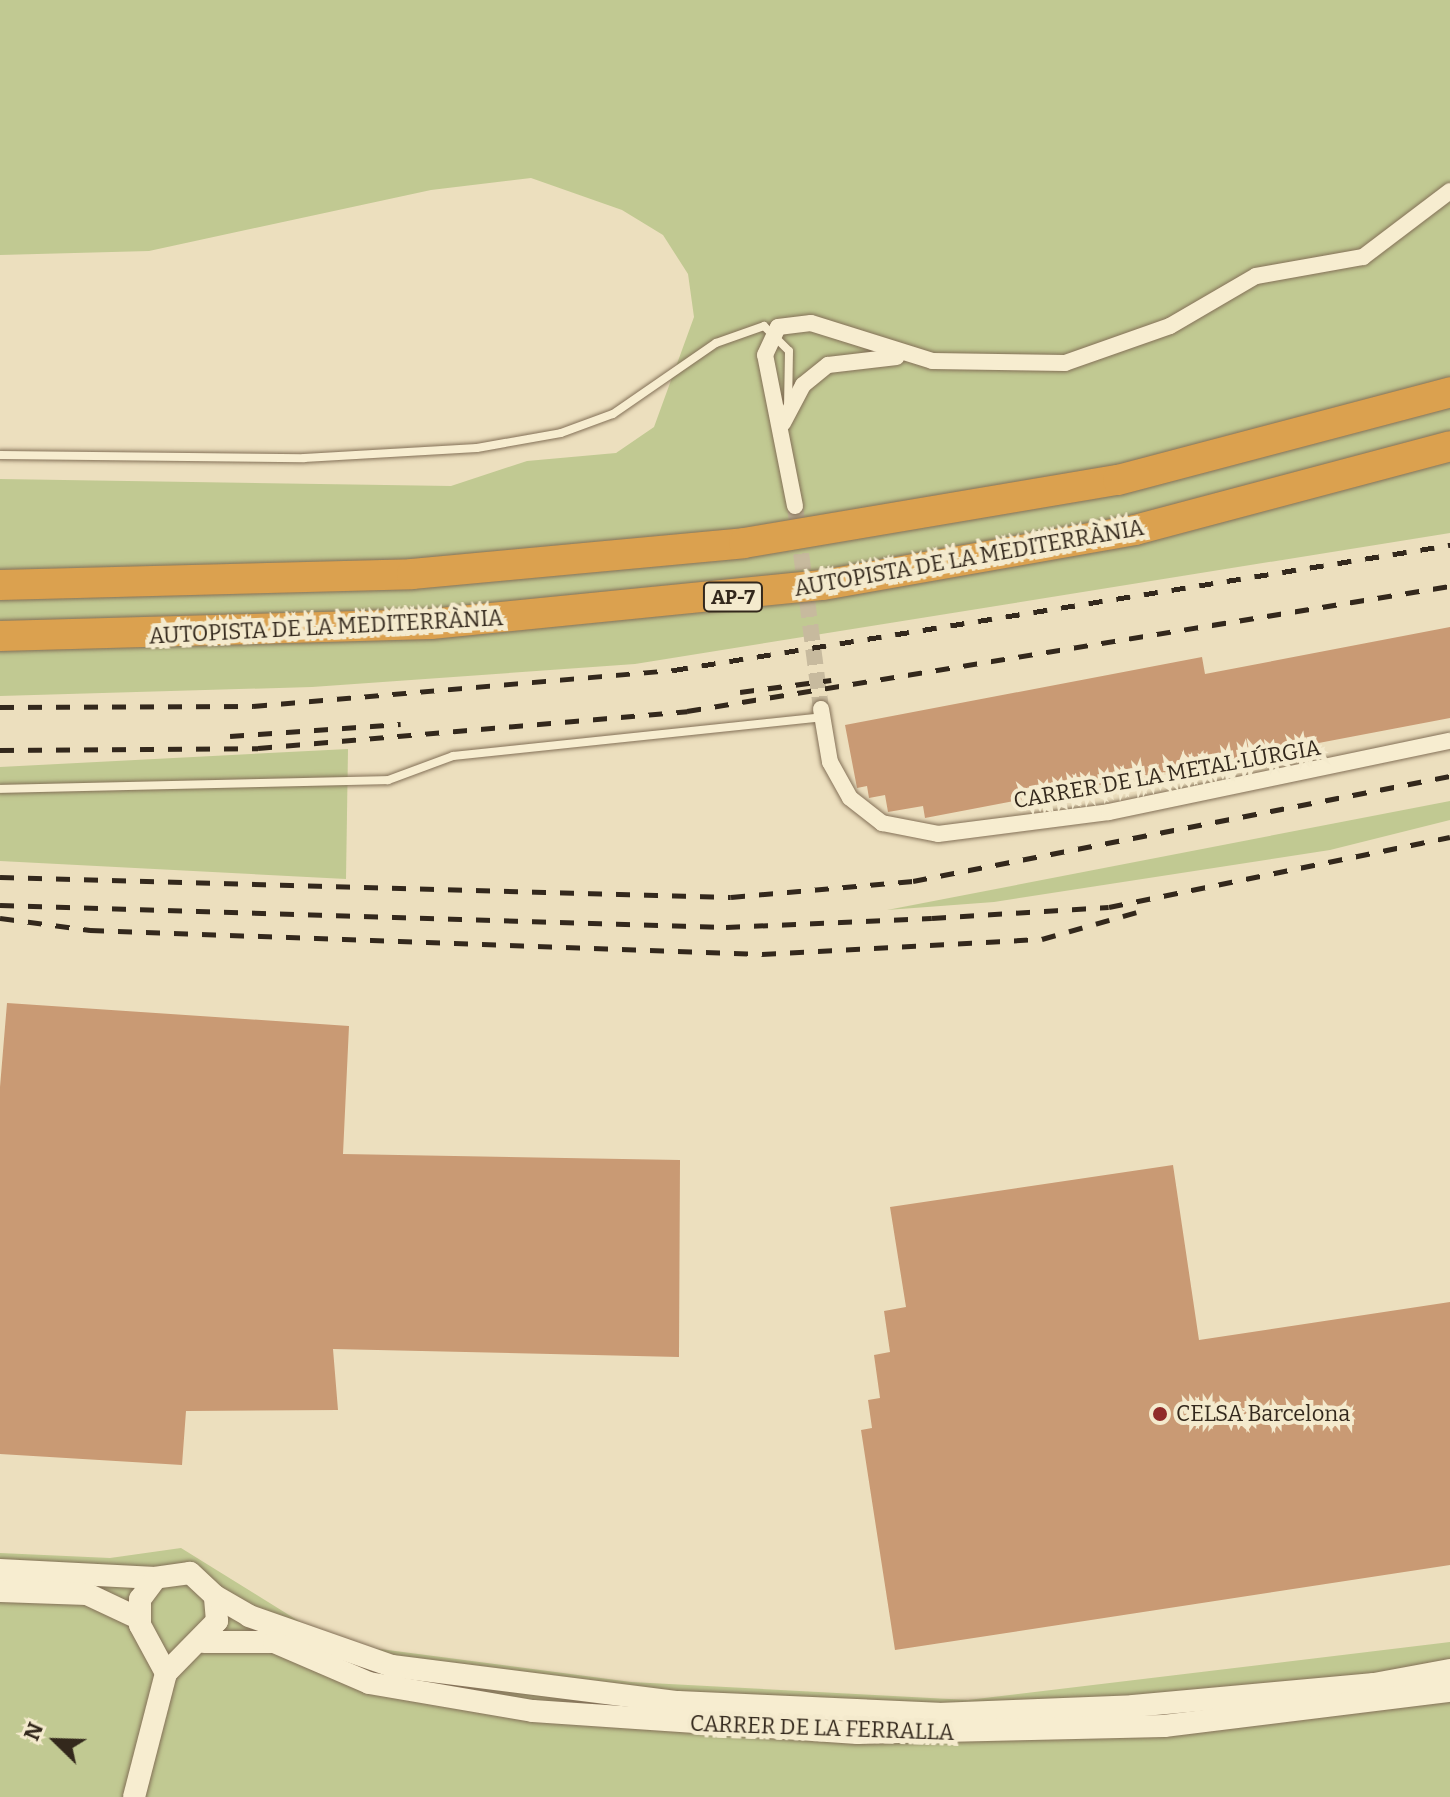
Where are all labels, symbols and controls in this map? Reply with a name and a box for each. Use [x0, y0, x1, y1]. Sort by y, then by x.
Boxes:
street label: AUTOPISTA DE LA MEDITERRÀNIA [792, 514, 1146, 602]
road number: AP-7 [701, 581, 765, 613]
street label: AUTOPISTA DE LA MEDITERRÀNIA [148, 605, 504, 649]
street label: CARRER DE LA METAL·LÚRGIA [1011, 734, 1323, 814]
place label: CELSA Barcelona [1176, 1401, 1350, 1427]
marker: CELSA Barcelona [1151, 1405, 1169, 1423]
north arrow [16, 1701, 96, 1781]
street label: CARRER DE LA FERRALLA [689, 1710, 955, 1746]
text: N [18, 1718, 49, 1745]

